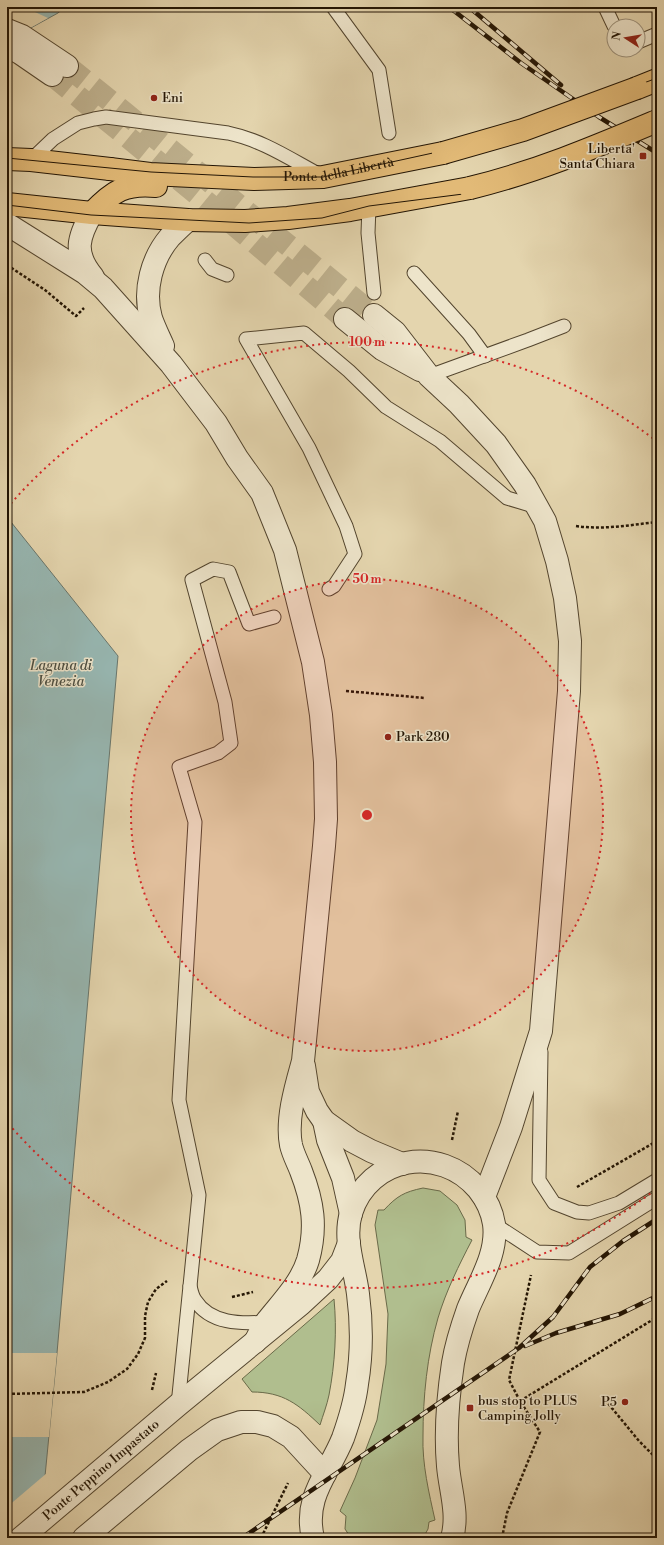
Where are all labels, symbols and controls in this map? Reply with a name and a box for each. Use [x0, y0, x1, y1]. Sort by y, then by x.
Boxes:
north arrow [606, 18, 646, 58]
text: N [609, 30, 625, 42]
place label: Eni [162, 90, 183, 106]
marker: Eni [149, 93, 159, 103]
place label: Liberta' Santa Chiara [559, 141, 635, 172]
marker: Liberta' Santa Chiara [638, 151, 648, 161]
street label: Ponte della Libertà [283, 154, 396, 185]
text: 100 m [349, 335, 385, 350]
text: 50 m [352, 572, 382, 587]
water label: Laguna di Venezia [29, 657, 93, 691]
place label: Park 280 [396, 729, 450, 745]
marker: Park 280 [383, 732, 393, 742]
centre of rings [360, 808, 374, 822]
place label: bus stop to PLUS Camping Jolly [478, 1393, 577, 1424]
place label: P5 [601, 1394, 617, 1410]
marker: P5 [620, 1397, 630, 1407]
marker: bus stop to PLUS Camping Jolly [465, 1403, 475, 1413]
street label: Ponte Peppino Impastato [40, 1416, 163, 1524]

